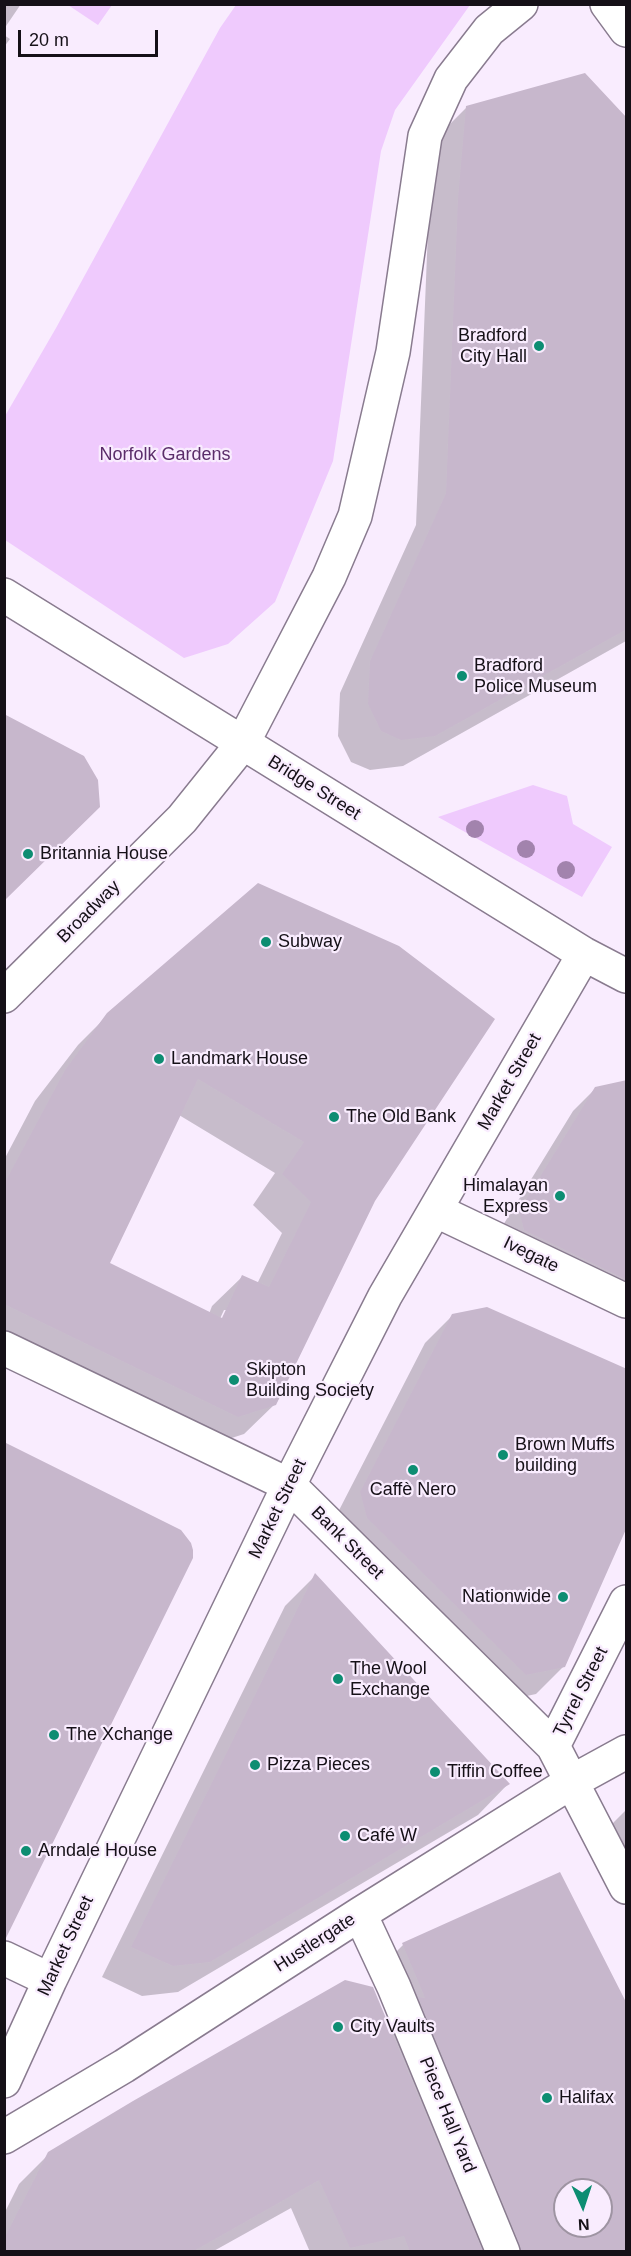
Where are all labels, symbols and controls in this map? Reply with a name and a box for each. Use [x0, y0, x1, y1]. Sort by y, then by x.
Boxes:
scale bar [21, 18, 160, 56]
text: 20 m [29, 30, 69, 50]
place label: Bradford City Hall [458, 325, 527, 368]
marker: Bradford City Hall [532, 339, 546, 353]
park label: Norfolk Gardens [99, 444, 231, 466]
place label: Bradford Police Museum [474, 655, 597, 698]
marker: Bradford Police Museum [455, 669, 469, 683]
street label: Bridge Street [264, 751, 364, 825]
place label: Britannia House [40, 843, 168, 865]
marker: Britannia House [21, 847, 35, 861]
street label: Broadway [53, 876, 125, 948]
place label: Subway [278, 931, 342, 953]
marker: Subway [259, 935, 273, 949]
street label: Market Street [474, 1030, 546, 1134]
place label: Landmark House [171, 1048, 308, 1070]
marker: Landmark House [152, 1052, 166, 1066]
place label: The Old Bank [346, 1106, 456, 1128]
marker: The Old Bank [327, 1110, 341, 1124]
place label: Himalayan Express [463, 1175, 548, 1218]
marker: Himalayan Express [553, 1189, 567, 1203]
street label: Ivegate [500, 1232, 562, 1278]
place label: Skipton Building Society [246, 1359, 374, 1402]
marker: Skipton Building Society [227, 1373, 241, 1387]
place label: Brown Muffs building [515, 1434, 615, 1476]
marker: Brown Muffs building [496, 1448, 510, 1462]
street label: Market Street [245, 1456, 311, 1562]
marker: Caffè Nero [406, 1463, 420, 1477]
place label: Caffè Nero [370, 1479, 456, 1501]
street label: Bank Street [306, 1502, 388, 1584]
place label: Nationwide [462, 1586, 551, 1608]
marker: Nationwide [556, 1590, 570, 1604]
street label: Tyrrel Street [549, 1643, 613, 1741]
place label: The Wool Exchange [350, 1658, 430, 1700]
marker: The Wool Exchange [331, 1672, 345, 1686]
place label: The Xchange [66, 1724, 173, 1746]
marker: The Xchange [47, 1728, 61, 1742]
place label: Pizza Pieces [267, 1754, 370, 1776]
marker: Pizza Pieces [248, 1758, 262, 1772]
place label: Tiffin Coffee [447, 1761, 543, 1783]
marker: Tiffin Coffee [428, 1765, 442, 1779]
place label: Café W [357, 1825, 417, 1847]
marker: Café W [338, 1829, 352, 1843]
place label: Arndale House [38, 1840, 157, 1862]
marker: Arndale House [19, 1844, 33, 1858]
street label: Market Street [33, 1892, 99, 2000]
street label: Hustlergate [271, 1909, 359, 1977]
place label: City Vaults [350, 2016, 435, 2038]
marker: City Vaults [331, 2020, 345, 2034]
street label: Piece Hall Yard [414, 2054, 480, 2176]
place label: Halifax [559, 2087, 614, 2109]
marker: Halifax [540, 2091, 554, 2105]
north arrow [553, 2178, 613, 2238]
text: N [578, 2216, 590, 2233]

